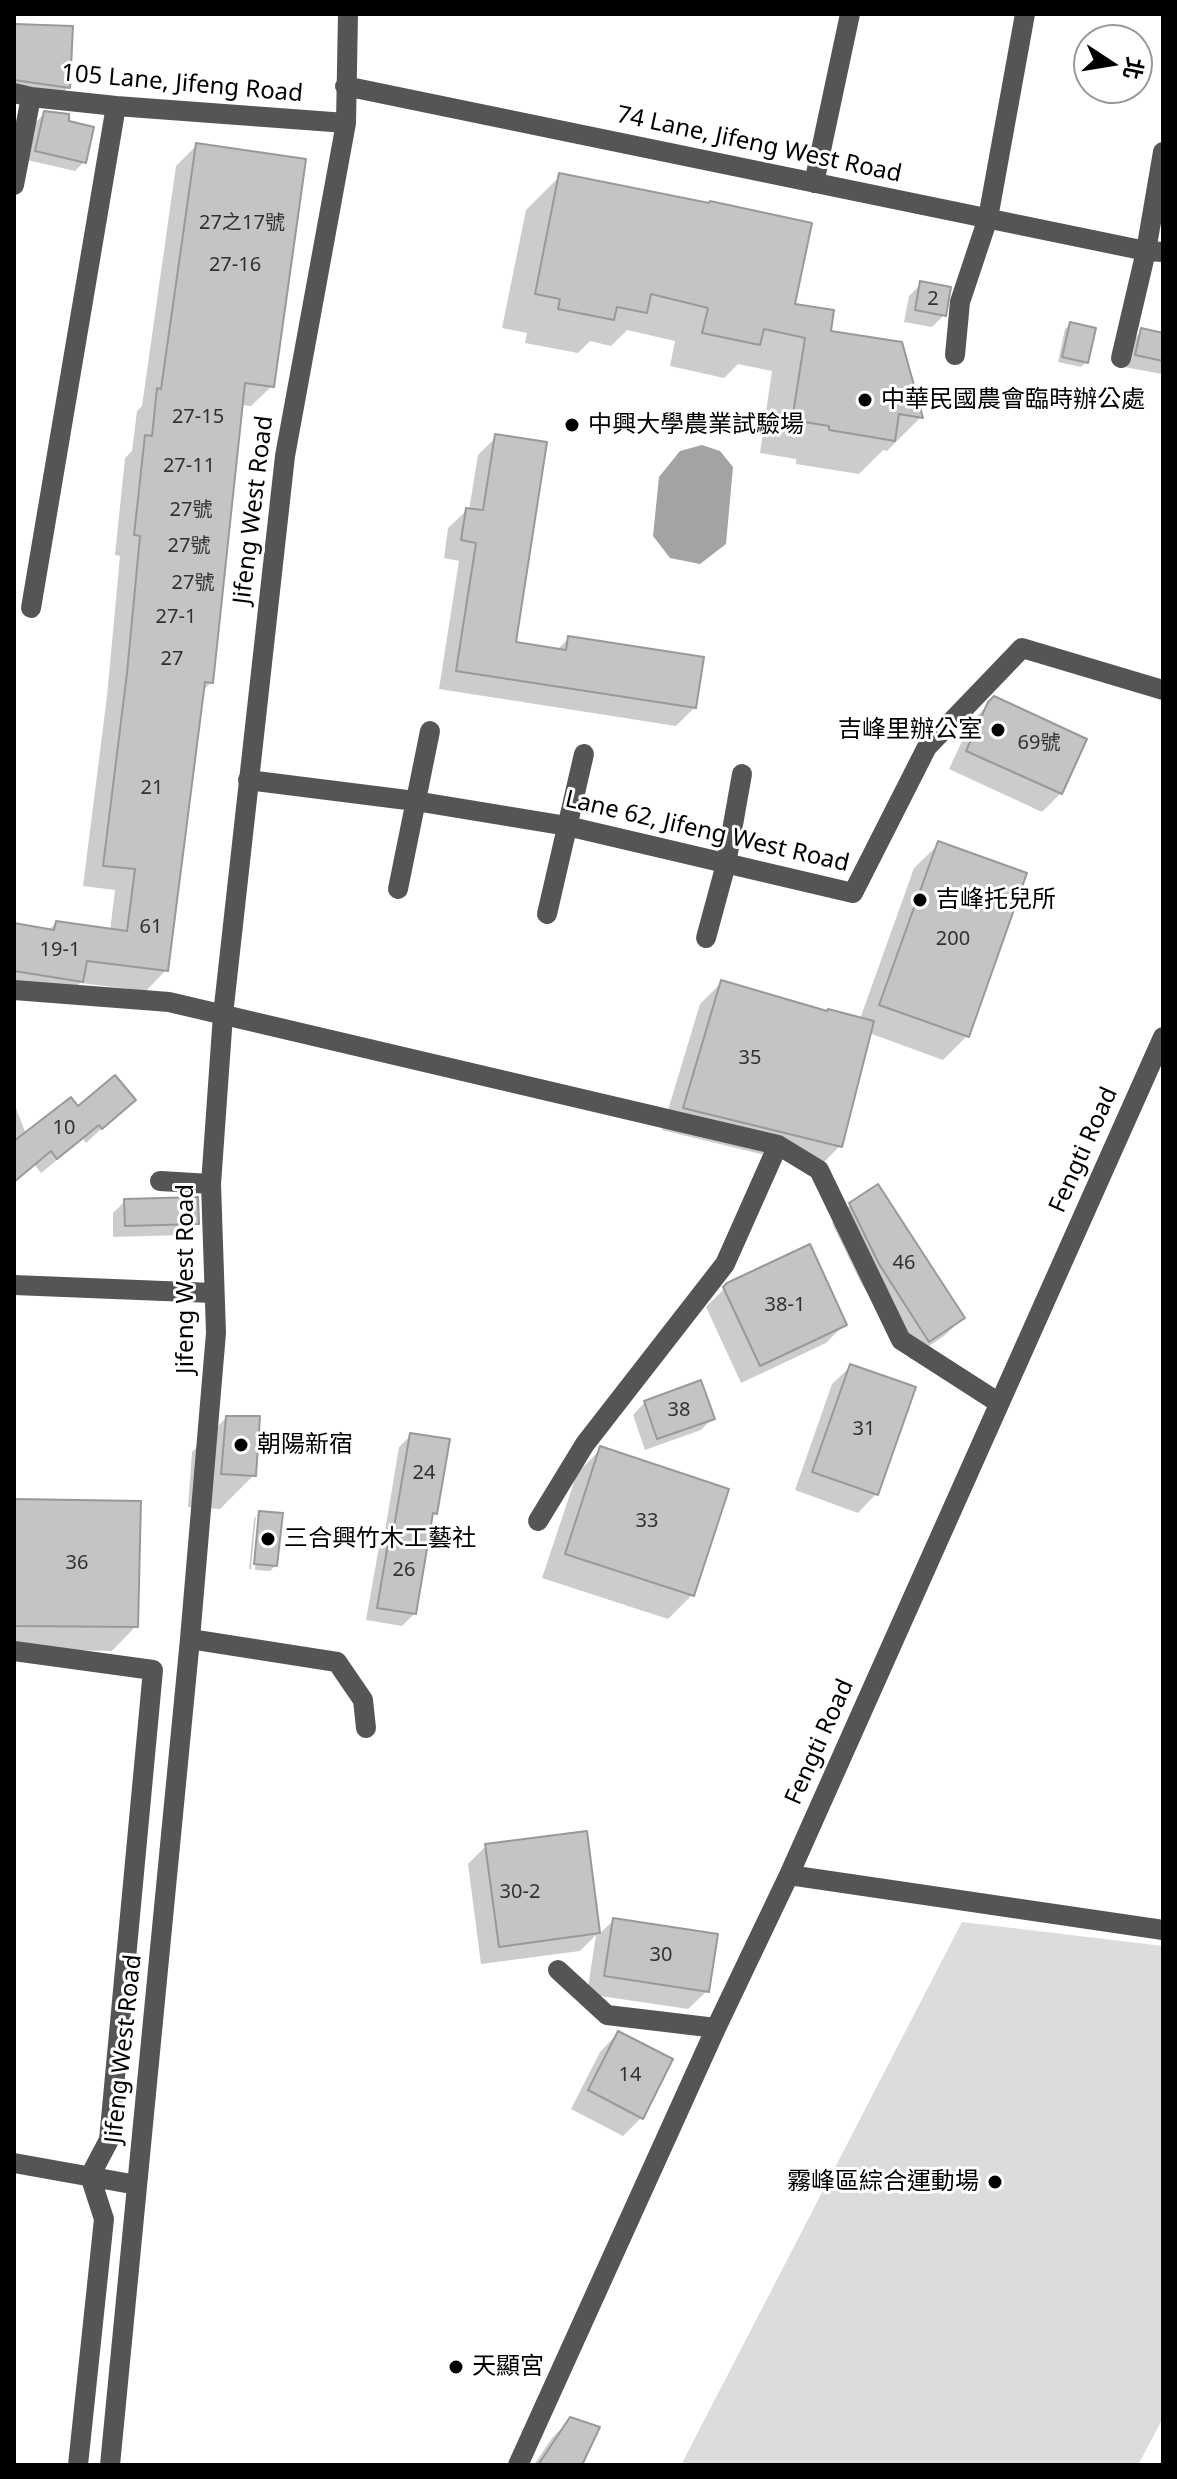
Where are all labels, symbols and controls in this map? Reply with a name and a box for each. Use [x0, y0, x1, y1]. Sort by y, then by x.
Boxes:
north arrow [1073, 24, 1153, 104]
text: 北 [1118, 55, 1151, 82]
street label: 105 Lane, Jifeng Road [60, 59, 304, 109]
street label: 74 Lane, Jifeng West Road [614, 101, 904, 189]
house number: 27之17號 [199, 211, 285, 235]
house number: 27-16 [209, 253, 261, 277]
house number: 2 [927, 287, 939, 311]
place label: 中華民國農會臨時辦公處 [881, 386, 1145, 414]
marker: 中華民國農會臨時辦公處 [856, 391, 874, 409]
house number: 27-15 [172, 405, 224, 429]
place label: 中興大學農業試驗場 [588, 411, 804, 439]
street label: Jifeng West Road [228, 414, 280, 606]
marker: 中興大學農業試驗場 [563, 416, 581, 434]
house number: 27-11 [163, 454, 215, 478]
house number: 27號 [170, 498, 212, 522]
house number: 27號 [168, 534, 210, 558]
house number: 27號 [172, 571, 214, 595]
house number: 27-1 [156, 605, 196, 629]
house number: 27 [161, 647, 183, 671]
place label: 吉峰里辦公室 [838, 716, 982, 744]
marker: 吉峰里辦公室 [989, 721, 1007, 739]
house number: 69號 [1018, 731, 1060, 755]
house number: 21 [141, 776, 163, 800]
street label: Lane 62, Jifeng West Road [562, 785, 852, 879]
place label: 吉峰托兒所 [936, 886, 1056, 914]
marker: 吉峰托兒所 [911, 891, 929, 909]
house number: 61 [140, 915, 162, 939]
house number: 200 [936, 927, 970, 951]
house number: 19-1 [40, 938, 80, 962]
house number: 35 [739, 1046, 761, 1070]
street label: Fengti Road [1044, 1083, 1124, 1217]
house number: 10 [53, 1116, 75, 1140]
street label: Jifeng West Road [172, 1184, 200, 1374]
house number: 46 [893, 1251, 915, 1275]
house number: 38-1 [765, 1293, 805, 1317]
house number: 38 [668, 1398, 690, 1422]
house number: 31 [853, 1417, 875, 1441]
place label: 朝陽新宿 [257, 1431, 353, 1459]
marker: 朝陽新宿 [232, 1436, 250, 1454]
house number: 24 [413, 1461, 435, 1485]
house number: 33 [636, 1509, 658, 1533]
place label: 三合興竹木工藝社 [284, 1525, 476, 1553]
marker: 三合興竹木工藝社 [259, 1530, 277, 1548]
house number: 36 [66, 1551, 88, 1575]
house number: 26 [393, 1558, 415, 1582]
street label: Fengti Road [780, 1675, 860, 1809]
house number: 30-2 [500, 1880, 540, 1904]
house number: 30 [650, 1943, 672, 1967]
street label: Jifeng West Road [100, 1953, 148, 2145]
house number: 14 [619, 2063, 641, 2087]
place label: 霧峰區綜合運動場 [787, 2168, 979, 2196]
marker: 霧峰區綜合運動場 [986, 2173, 1004, 2191]
place label: 天顯宮 [472, 2353, 544, 2381]
marker: 天顯宮 [447, 2358, 465, 2376]

